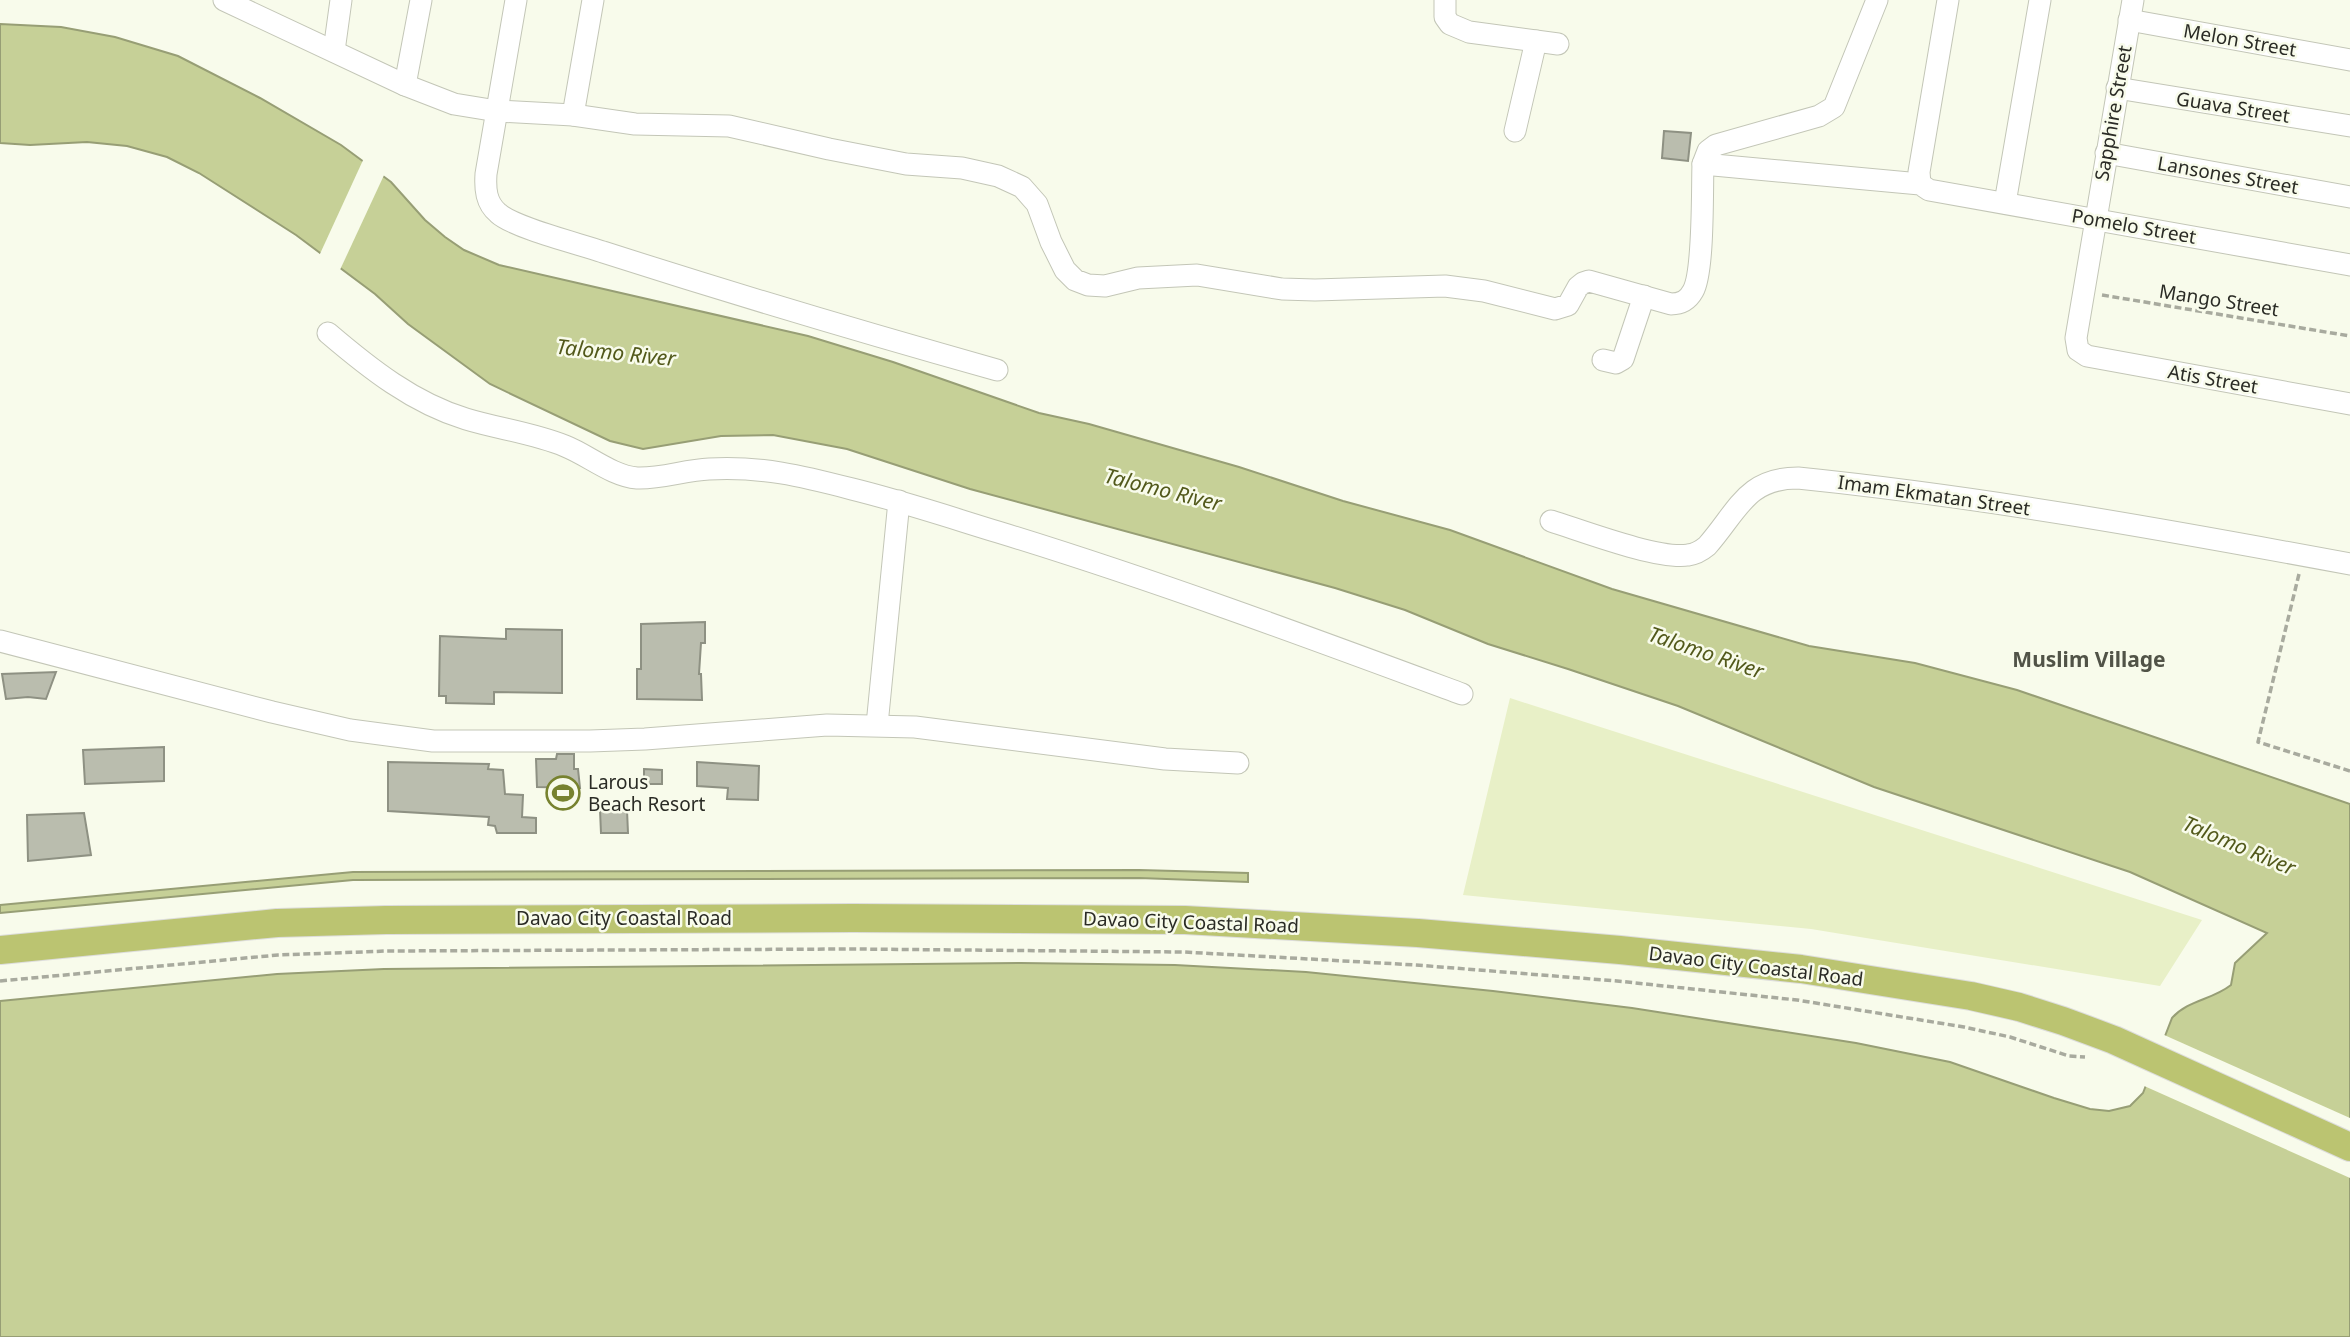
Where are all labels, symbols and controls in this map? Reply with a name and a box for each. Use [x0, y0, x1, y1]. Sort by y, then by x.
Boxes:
street label: Melon Street [2182, 17, 2299, 63]
street label: Sapphire Street [2088, 43, 2138, 183]
street label: Guava Street [2174, 85, 2292, 129]
street label: Lansones Street [2156, 150, 2301, 200]
street label: Pomelo Street [2070, 202, 2198, 250]
street label: Mango Street [2157, 278, 2281, 322]
water label: Talomo River [555, 332, 679, 372]
street label: Atis Street [2166, 358, 2260, 400]
water label: Talomo River [1102, 461, 1226, 517]
street label: Imam Ekmatan Street [1836, 469, 2032, 521]
water label: Talomo River [1645, 619, 1769, 685]
district label: Muslim Village [2012, 645, 2166, 673]
place label: Larous Beach Resort [588, 769, 706, 817]
sports icon: Larous Beach Resort [544, 774, 582, 812]
water label: Talomo River [2179, 809, 2301, 882]
street label: Davao City Coastal Road [516, 905, 732, 931]
street label: Davao City Coastal Road [1083, 905, 1299, 939]
street label: Davao City Coastal Road [1647, 940, 1865, 992]

